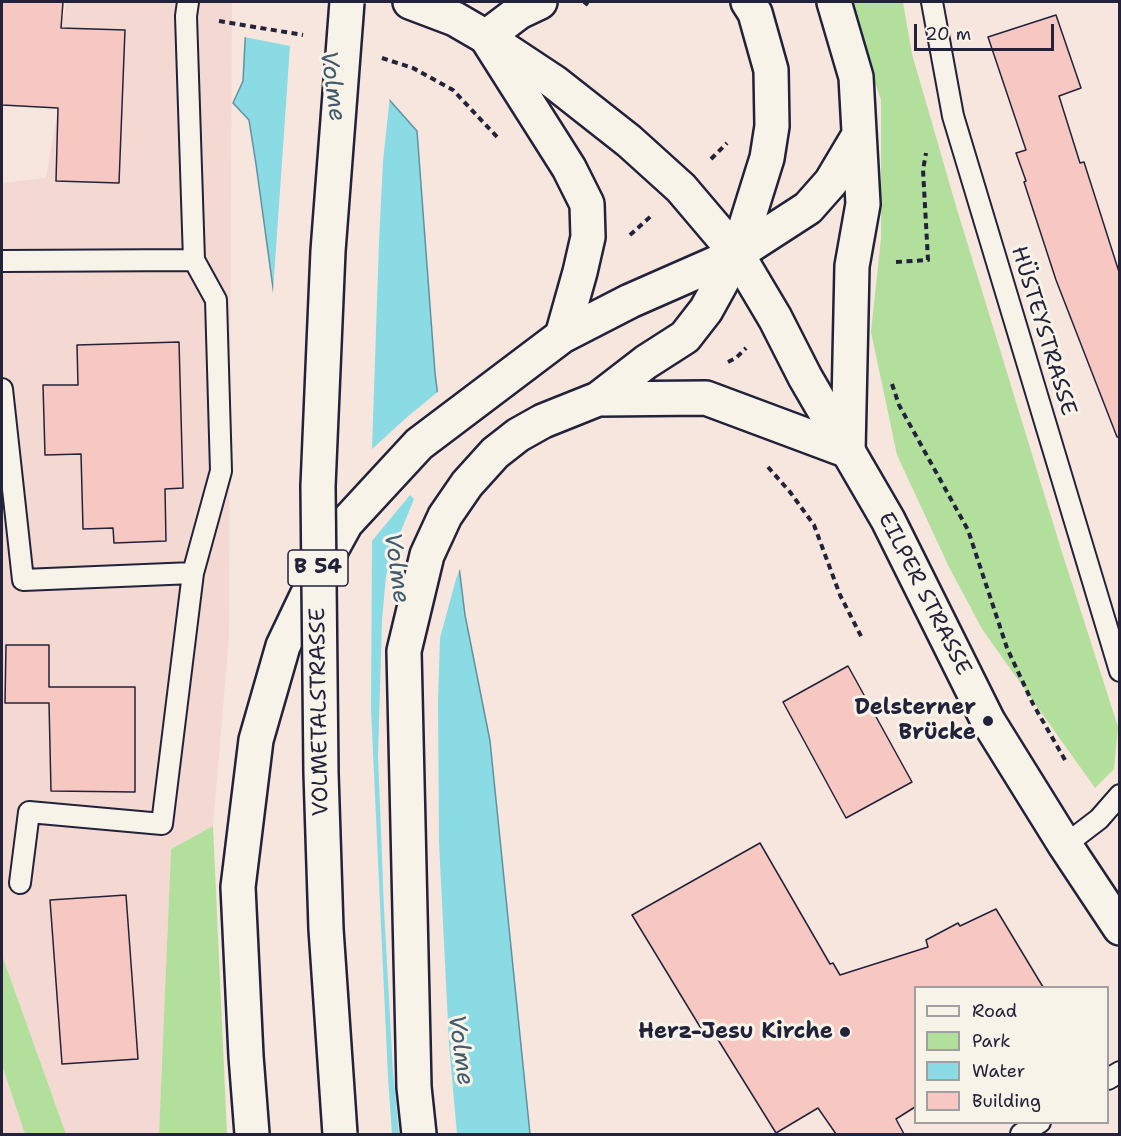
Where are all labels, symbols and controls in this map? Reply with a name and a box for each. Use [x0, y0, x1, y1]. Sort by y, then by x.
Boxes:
scale bar [917, 12, 1056, 50]
text: 20 m [925, 22, 971, 46]
water label: Volme [313, 49, 351, 123]
street label: HÜSTEYSTRASSE [1005, 243, 1081, 419]
street label: EILPER STRASSE [872, 508, 976, 680]
water label: Volme [377, 531, 415, 605]
road number: B 54 [288, 550, 348, 586]
street label: VOLMETALSTRASSE [305, 607, 335, 817]
place label: Delsterner Brücke [855, 695, 976, 746]
marker: Delsterner Brücke [981, 714, 995, 728]
legend [914, 986, 1109, 1124]
text: Road [972, 999, 1017, 1023]
water label: Volme [441, 1013, 479, 1087]
place label: Herz-Jesu Kirche [638, 1019, 833, 1045]
marker: Herz-Jesu Kirche [838, 1025, 852, 1039]
text: Park [972, 1029, 1011, 1053]
text: Water [972, 1059, 1025, 1083]
text: Building [972, 1089, 1041, 1113]

